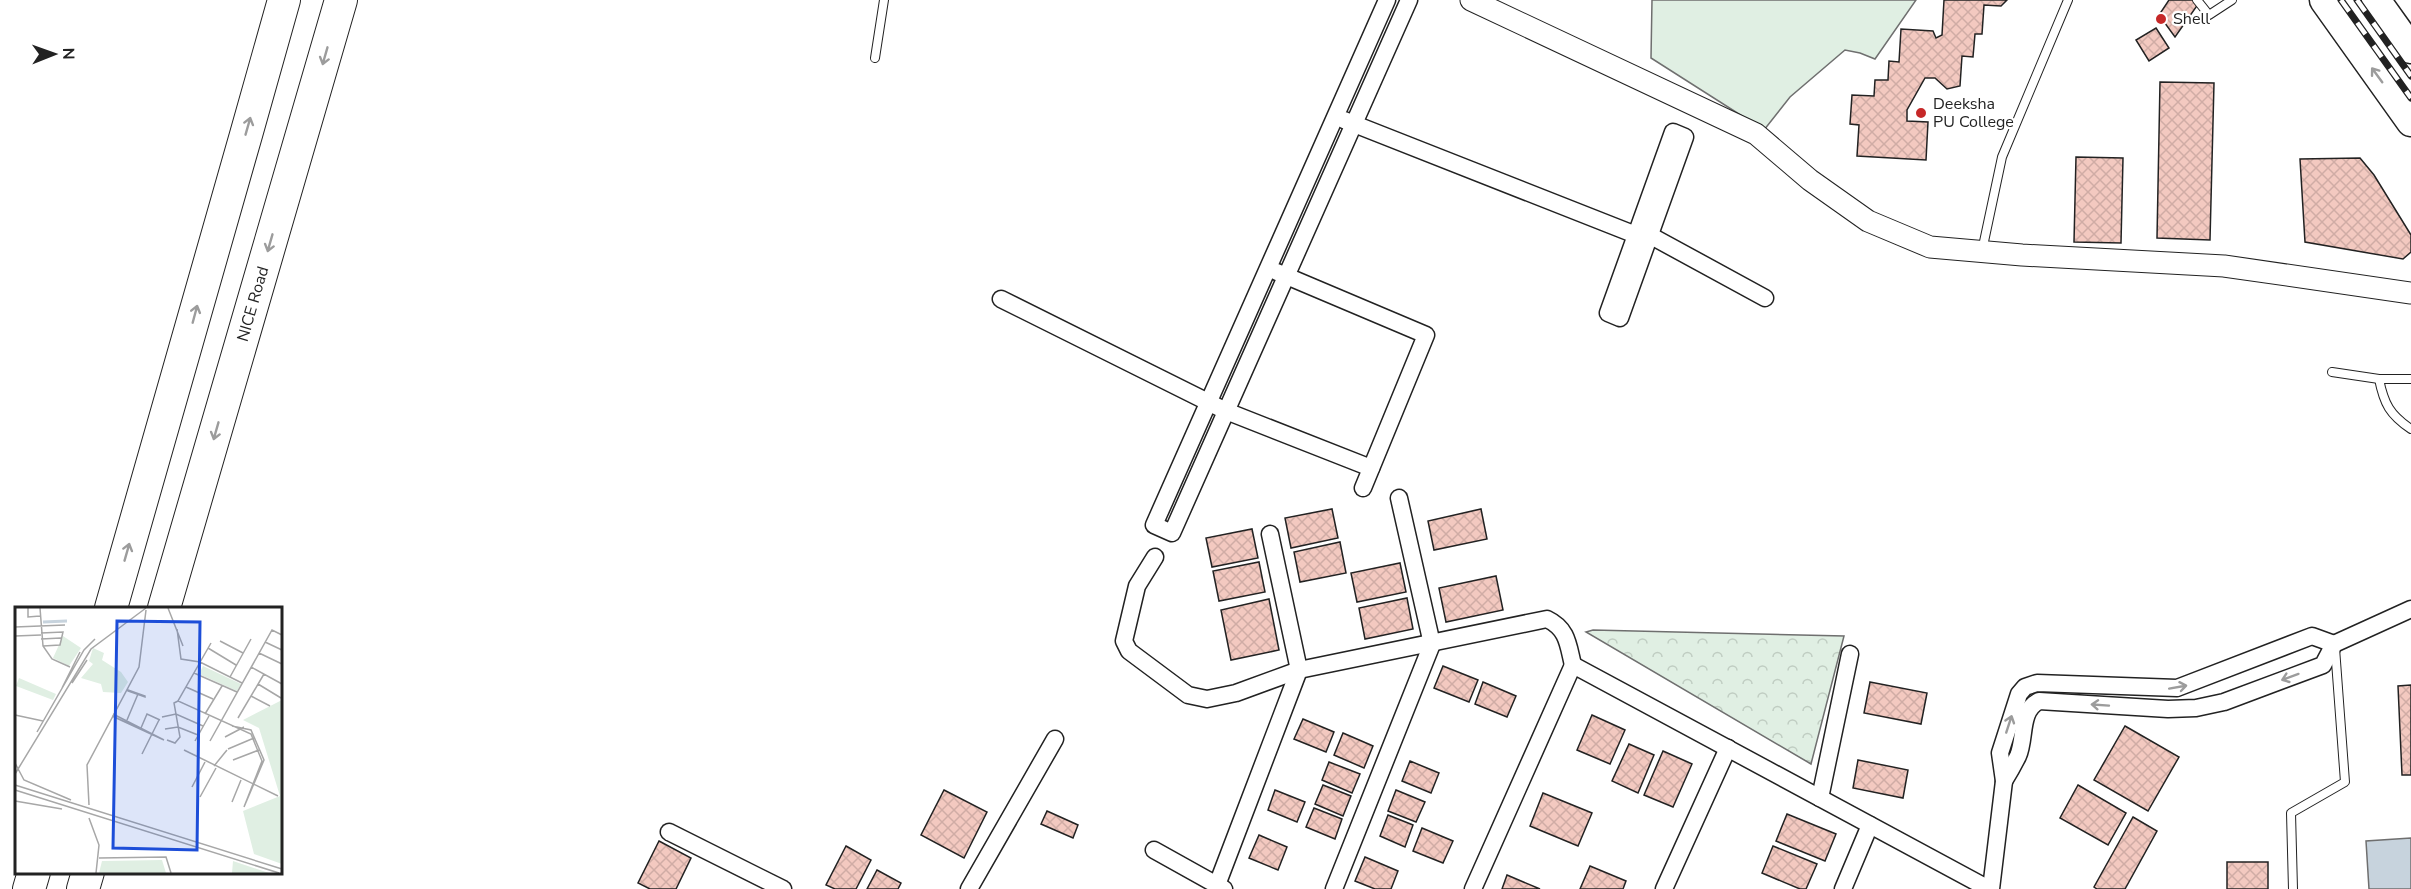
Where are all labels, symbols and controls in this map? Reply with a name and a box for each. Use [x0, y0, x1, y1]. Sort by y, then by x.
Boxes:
place label: Shell [2173, 8, 2210, 30]
marker: Shell [2154, 12, 2168, 26]
north arrow [24, 24, 84, 84]
one-way arrow [319, 46, 330, 65]
text: N [57, 48, 79, 60]
one-way arrow [2371, 67, 2383, 83]
place label: Deeksha PU College [1933, 93, 2014, 133]
marker: Deeksha PU College [1914, 106, 1928, 120]
one-way arrow [243, 117, 254, 136]
one-way arrow [264, 234, 275, 253]
street label: NICE Road [232, 264, 274, 344]
one-way arrow [190, 305, 201, 324]
one-way arrow [210, 421, 221, 440]
one-way arrow [122, 543, 133, 562]
inset map [15, 607, 282, 874]
one-way arrow [2281, 672, 2300, 683]
one-way arrow [2168, 681, 2187, 692]
one-way arrow [2091, 699, 2111, 710]
one-way arrow [2005, 715, 2016, 734]

